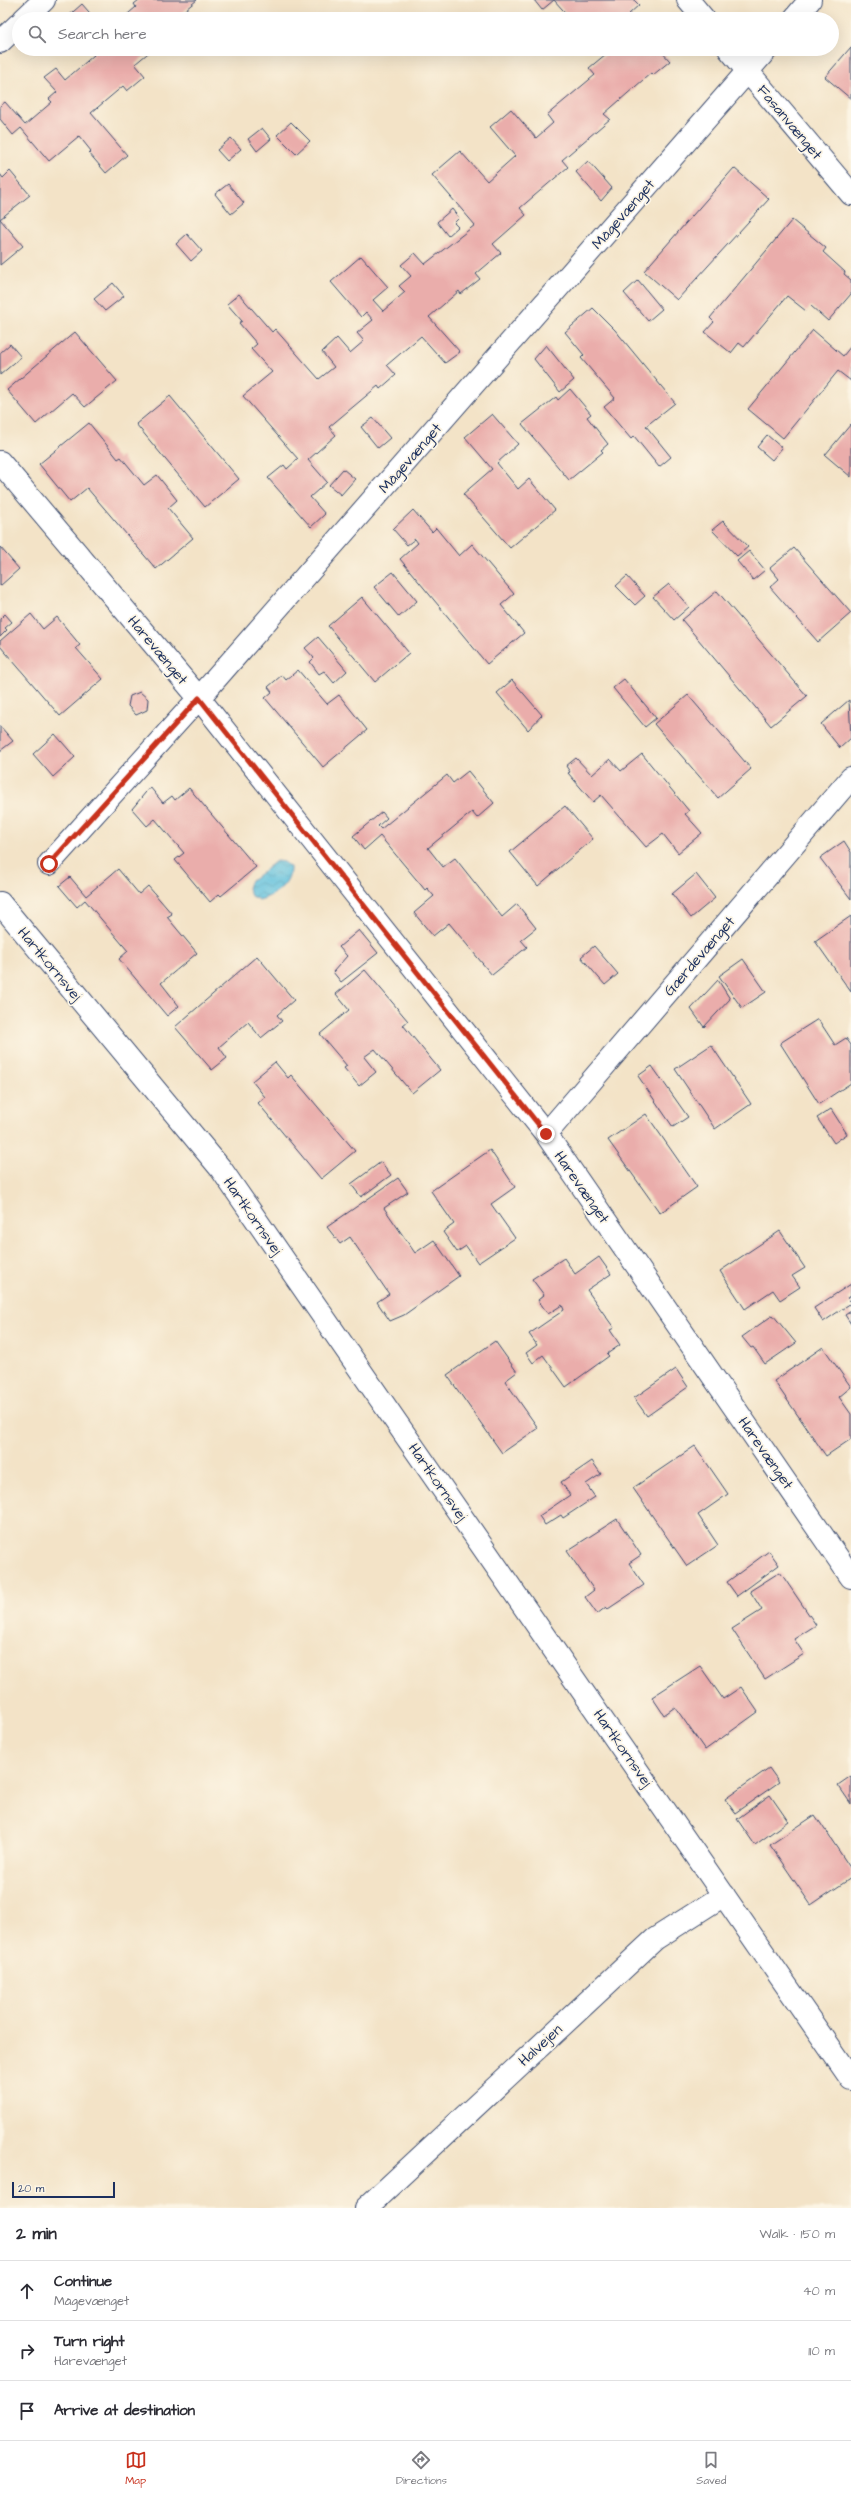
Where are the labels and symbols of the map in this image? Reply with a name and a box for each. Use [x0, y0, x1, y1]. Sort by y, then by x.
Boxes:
street label: Fasanvænget [751, 80, 827, 165]
street label: Mågevænget [587, 175, 661, 255]
street label: Mågevænget [374, 419, 448, 499]
street label: Harevænget [122, 611, 193, 690]
route start [40, 855, 58, 873]
street label: Gærdevænget [659, 912, 741, 1001]
street label: Hartkornsvej [12, 923, 87, 1006]
route end [537, 1125, 555, 1143]
street label: Harevænget [548, 1147, 614, 1228]
street label: Hartkornsvej [218, 1173, 287, 1260]
street label: Harevænget [732, 1413, 798, 1494]
street label: Hartkornsvej [403, 1439, 472, 1526]
street label: Hartkornsvej [588, 1705, 657, 1792]
street label: Halvejen [514, 2019, 567, 2071]
scale bar [12, 2180, 115, 2199]

